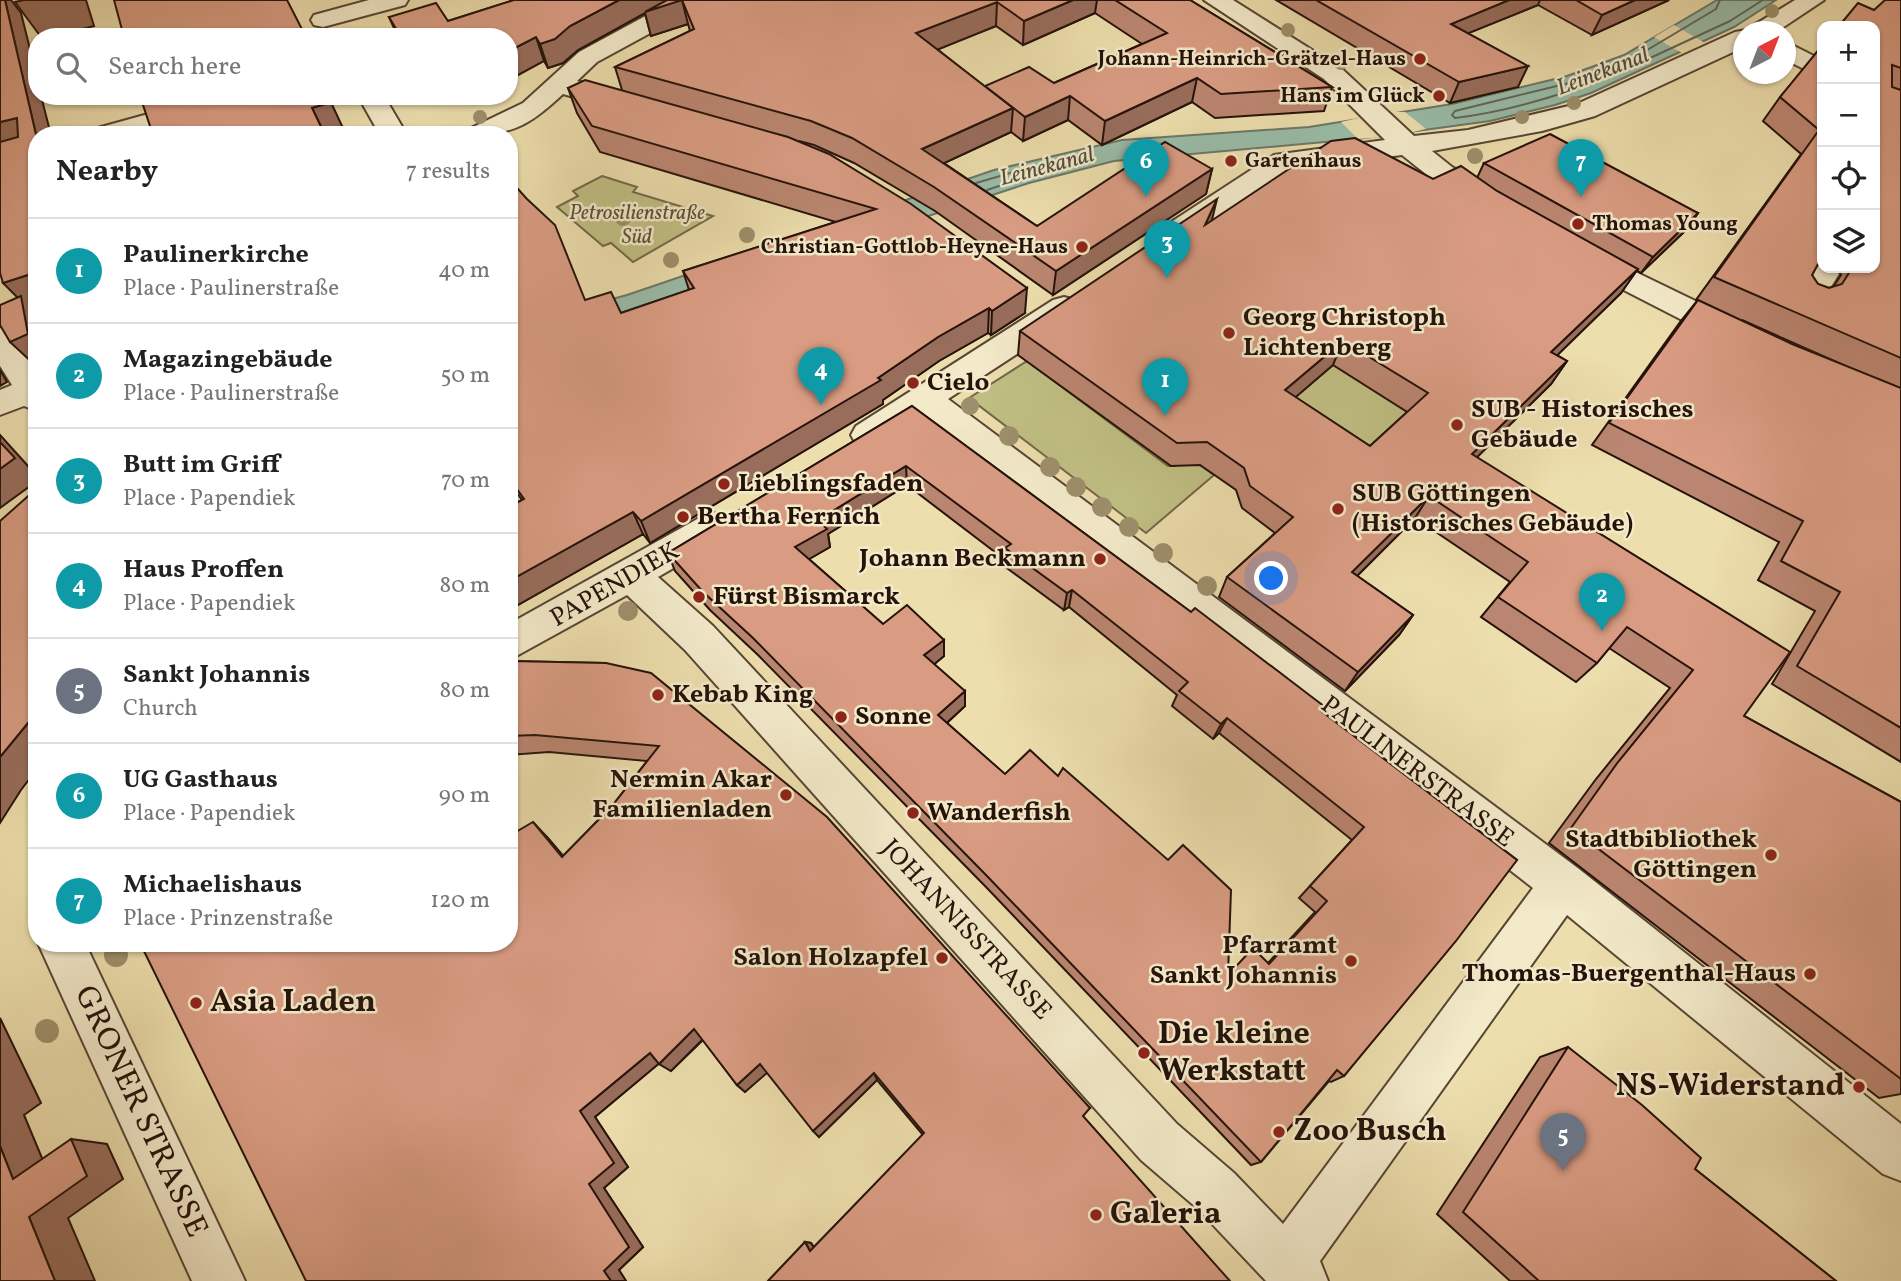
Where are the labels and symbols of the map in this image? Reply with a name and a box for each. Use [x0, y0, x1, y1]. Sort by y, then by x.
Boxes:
north arrow [1733, 21, 1796, 84]
water label: Leinekanal [1552, 40, 1654, 104]
place label: Johann-Heinrich-Grätzel-Haus [1097, 45, 1406, 74]
marker: Johann-Heinrich-Grätzel-Haus [1412, 51, 1428, 67]
place label: Hans im Glück [1280, 82, 1425, 111]
marker: Hans im Glück [1431, 88, 1447, 104]
water label: Leinekanal [996, 139, 1098, 195]
pin: 6 [1123, 139, 1169, 197]
pin: 7 [1558, 139, 1604, 197]
place label: Gartenhaus [1245, 147, 1361, 176]
marker: Gartenhaus [1223, 153, 1239, 169]
park label: Petrosilienstraße Süd [569, 199, 705, 252]
place label: Thomas Young [1592, 210, 1738, 239]
marker: Thomas Young [1570, 216, 1586, 232]
pin: 3 [1144, 220, 1190, 278]
place label: Christian-Gottlob-Heyne-Haus [761, 233, 1068, 262]
marker: Christian-Gottlob-Heyne-Haus [1074, 239, 1090, 255]
place label: Georg Christoph Lichtenberg [1243, 300, 1446, 366]
marker: Georg Christoph Lichtenberg [1221, 325, 1237, 341]
pin: 4 [798, 347, 844, 405]
pin: 1 [1142, 358, 1188, 416]
place label: Cielo [927, 365, 990, 401]
marker: Cielo [905, 375, 921, 391]
place label: SUB - Historisches Gebäude [1471, 392, 1694, 458]
marker: SUB - Historisches Gebäude [1449, 417, 1465, 433]
place label: Lieblingsfaden [738, 466, 923, 502]
marker: Lieblingsfaden [716, 476, 732, 492]
place label: SUB Göttingen (Historisches Gebäude) [1352, 476, 1633, 542]
place label: Bertha Fernich [697, 499, 881, 535]
marker: SUB Göttingen (Historisches Gebäude) [1330, 501, 1346, 517]
marker: Bertha Fernich [675, 509, 691, 525]
street label: PAPENDIEK [544, 533, 686, 636]
place label: Johann Beckmann [858, 541, 1086, 577]
marker: Johann Beckmann [1092, 551, 1108, 567]
your location [1254, 561, 1288, 595]
pin: 2 [1579, 573, 1625, 631]
place label: Fürst Bismarck [713, 579, 900, 615]
marker: Fürst Bismarck [691, 589, 707, 605]
place label: Kebab King [672, 677, 813, 713]
marker: Kebab King [650, 687, 666, 703]
street label: PAULINERSTRASSE [1313, 687, 1521, 857]
place label: Sonne [855, 699, 931, 735]
marker: Sonne [833, 709, 849, 725]
place label: Nermin Akar Familienladen [592, 762, 772, 828]
marker: Nermin Akar Familienladen [778, 787, 794, 803]
place label: Wanderfish [927, 795, 1071, 831]
marker: Wanderfish [905, 805, 921, 821]
place label: Stadtbibliothek Göttingen [1565, 822, 1757, 888]
street label: JOHANNISSTRASSE [872, 831, 1060, 1029]
marker: Stadtbibliothek Göttingen [1763, 847, 1779, 863]
place label: Pfarramt Sankt Johannis [1150, 928, 1337, 994]
place label: Salon Holzapfel [733, 940, 928, 976]
marker: Salon Holzapfel [934, 950, 950, 966]
marker: Pfarramt Sankt Johannis [1343, 953, 1359, 969]
place label: Thomas-Buergenthal-Haus [1462, 956, 1796, 992]
marker: Thomas-Buergenthal-Haus [1802, 966, 1818, 982]
street label: GRONER STRASSE [62, 979, 218, 1245]
place label: Asia Laden [210, 981, 376, 1025]
marker: Asia Laden [188, 995, 204, 1011]
place label: Die kleine Werkstatt [1158, 1013, 1310, 1094]
marker: Die kleine Werkstatt [1136, 1045, 1152, 1061]
place label: NS-Widerstand [1616, 1065, 1845, 1109]
marker: NS-Widerstand [1851, 1079, 1867, 1095]
place label: Zoo Busch [1293, 1110, 1447, 1154]
pin: 5 [1540, 1113, 1586, 1171]
marker: Zoo Busch [1271, 1124, 1287, 1140]
place label: Galeria [1110, 1193, 1222, 1237]
marker: Galeria [1088, 1207, 1104, 1223]

